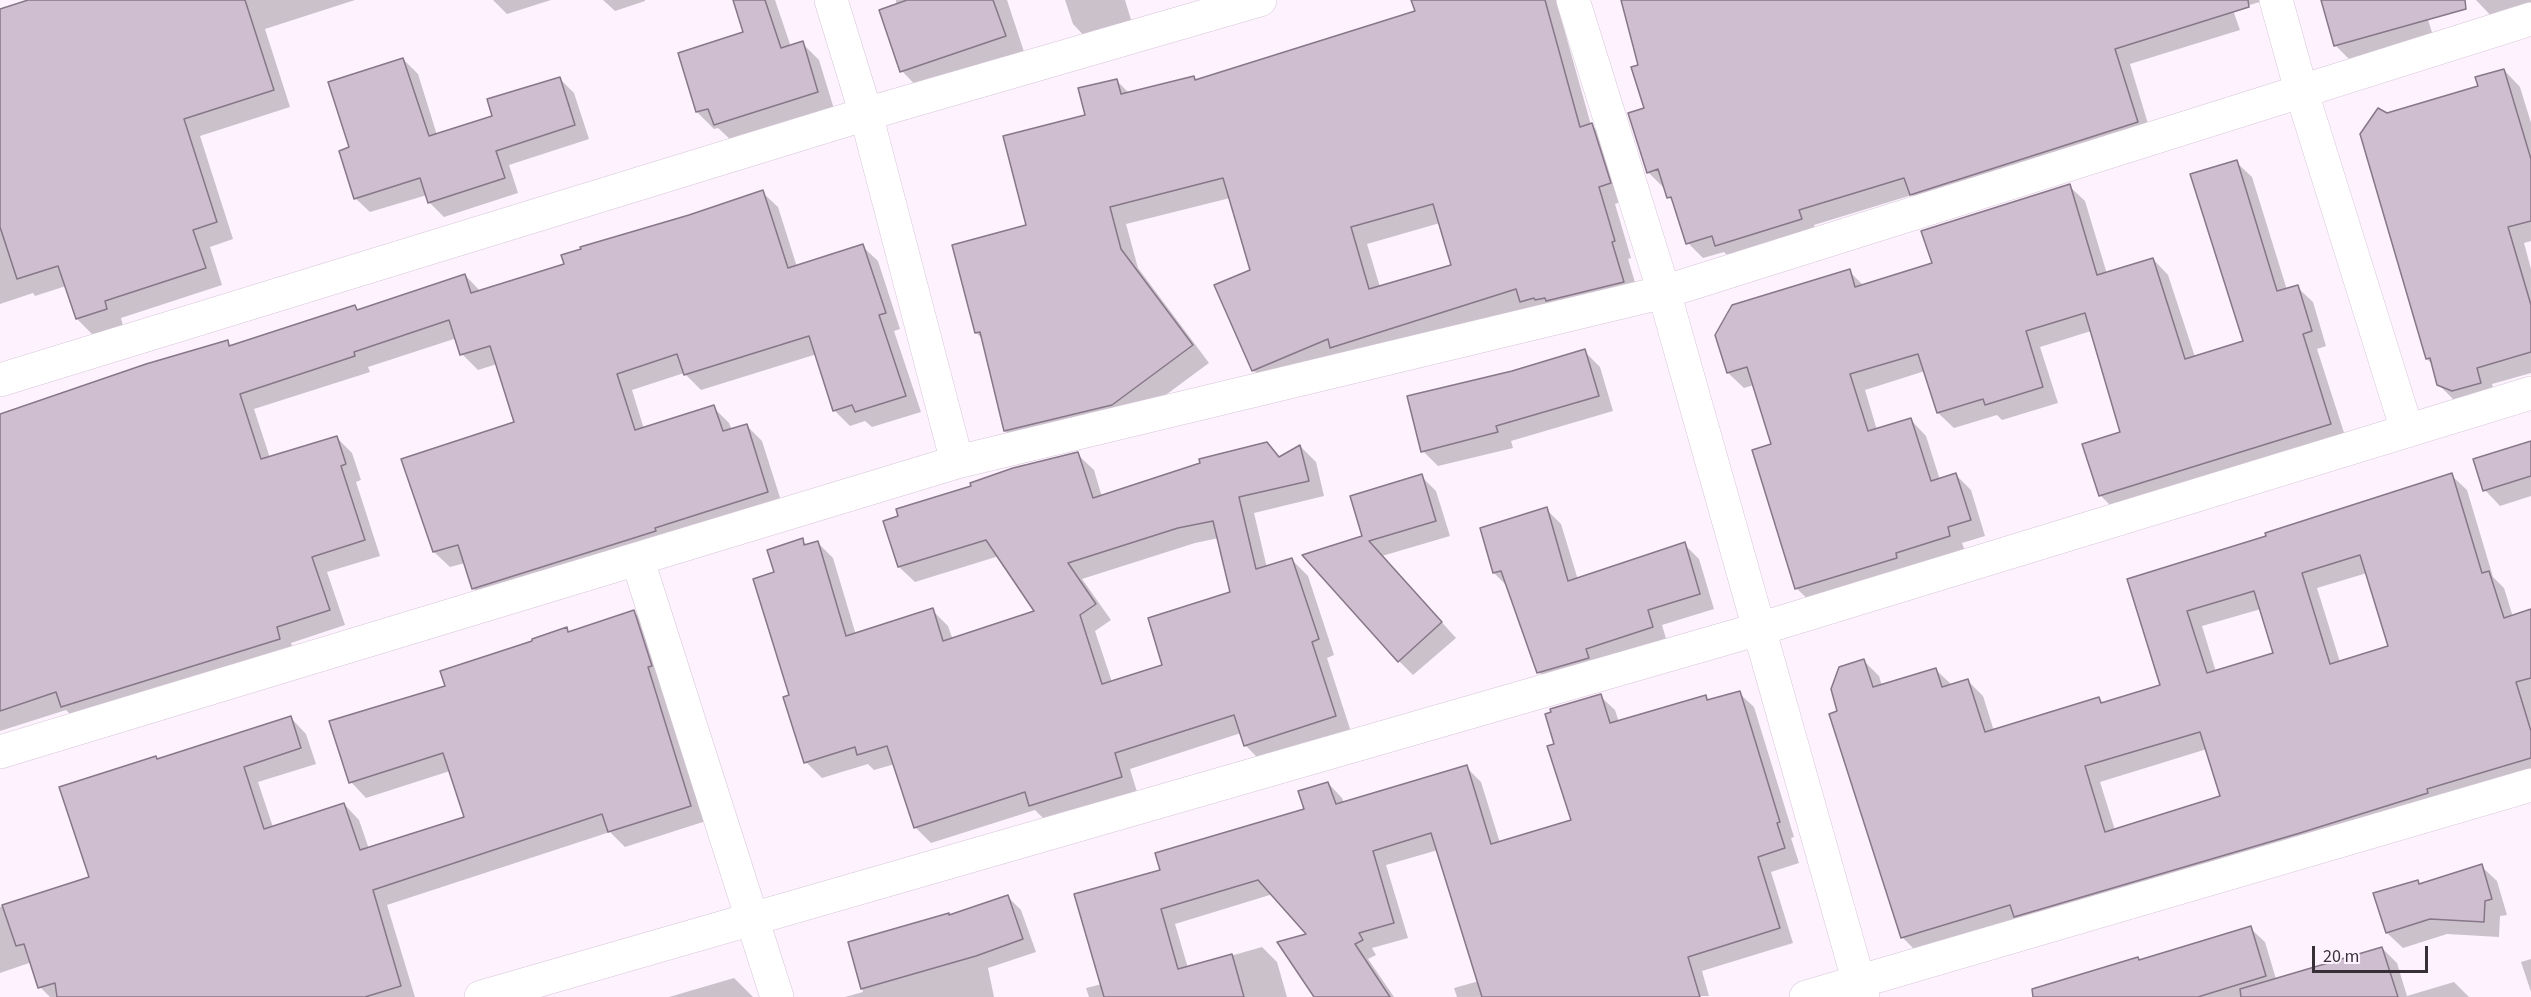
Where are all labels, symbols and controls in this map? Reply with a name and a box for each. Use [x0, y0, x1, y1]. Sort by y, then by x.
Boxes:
scale bar [2315, 934, 2430, 972]
text: 20 m [2323, 944, 2359, 969]

